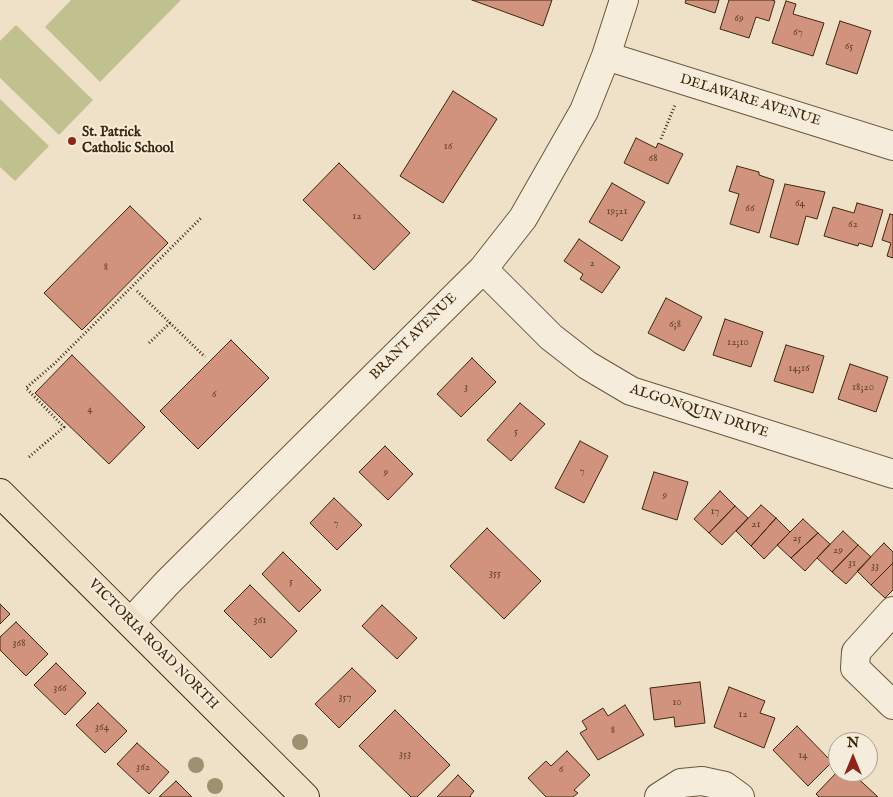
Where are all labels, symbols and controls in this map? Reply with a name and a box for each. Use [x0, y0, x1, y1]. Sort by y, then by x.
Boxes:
house number: 69 [734, 12, 744, 26]
house number: 67 [793, 26, 803, 40]
house number: 65 [845, 40, 853, 54]
street label: DELAWARE AVENUE [678, 72, 822, 130]
place label: St. Patrick Catholic School [82, 125, 174, 158]
marker: St. Patrick Catholic School [66, 135, 78, 147]
house number: 16 [444, 140, 452, 154]
house number: 68 [649, 152, 657, 166]
house number: 64 [795, 197, 805, 211]
house number: 66 [745, 202, 755, 216]
house number: 19;21 [606, 205, 628, 219]
house number: 12 [352, 210, 362, 224]
house number: 62 [848, 218, 858, 232]
house number: 2 [589, 257, 595, 271]
house number: 8 [104, 261, 108, 275]
street label: BRANT AVENUE [367, 290, 461, 384]
house number: 6;8 [669, 318, 681, 332]
house number: 12;10 [727, 336, 749, 350]
house number: 14;16 [788, 362, 810, 376]
house number: 3 [464, 381, 468, 395]
house number: 18;20 [852, 381, 874, 395]
street label: ALGONQUIN DRIVE [628, 382, 770, 442]
house number: 6 [212, 388, 216, 402]
house number: 4 [87, 403, 93, 417]
house number: 5 [514, 425, 518, 439]
house number: 7 [579, 465, 585, 479]
house number: 9 [384, 466, 388, 480]
house number: 9 [663, 489, 667, 503]
house number: 17 [710, 505, 720, 519]
house number: 7 [333, 517, 339, 531]
house number: 21 [751, 518, 761, 532]
house number: 25 [792, 532, 802, 546]
house number: 29 [833, 544, 843, 558]
house number: 31 [848, 557, 856, 571]
house number: 33 [871, 560, 879, 574]
house number: 355 [489, 567, 501, 581]
house number: 5 [289, 575, 293, 589]
street label: VICTORIA ROAD NORTH [84, 576, 222, 714]
house number: 361 [254, 614, 266, 628]
house number: 368 [12, 637, 26, 651]
house number: 366 [53, 682, 67, 696]
house number: 357 [338, 691, 352, 705]
house number: 10 [672, 696, 682, 710]
house number: 12 [738, 708, 748, 722]
house number: 364 [95, 721, 109, 735]
house number: 8 [611, 724, 615, 738]
north arrow [828, 732, 878, 782]
text: N [847, 734, 859, 752]
house number: 353 [399, 748, 411, 762]
house number: 14 [798, 749, 808, 763]
house number: 362 [136, 761, 150, 775]
house number: 6 [559, 763, 563, 777]

